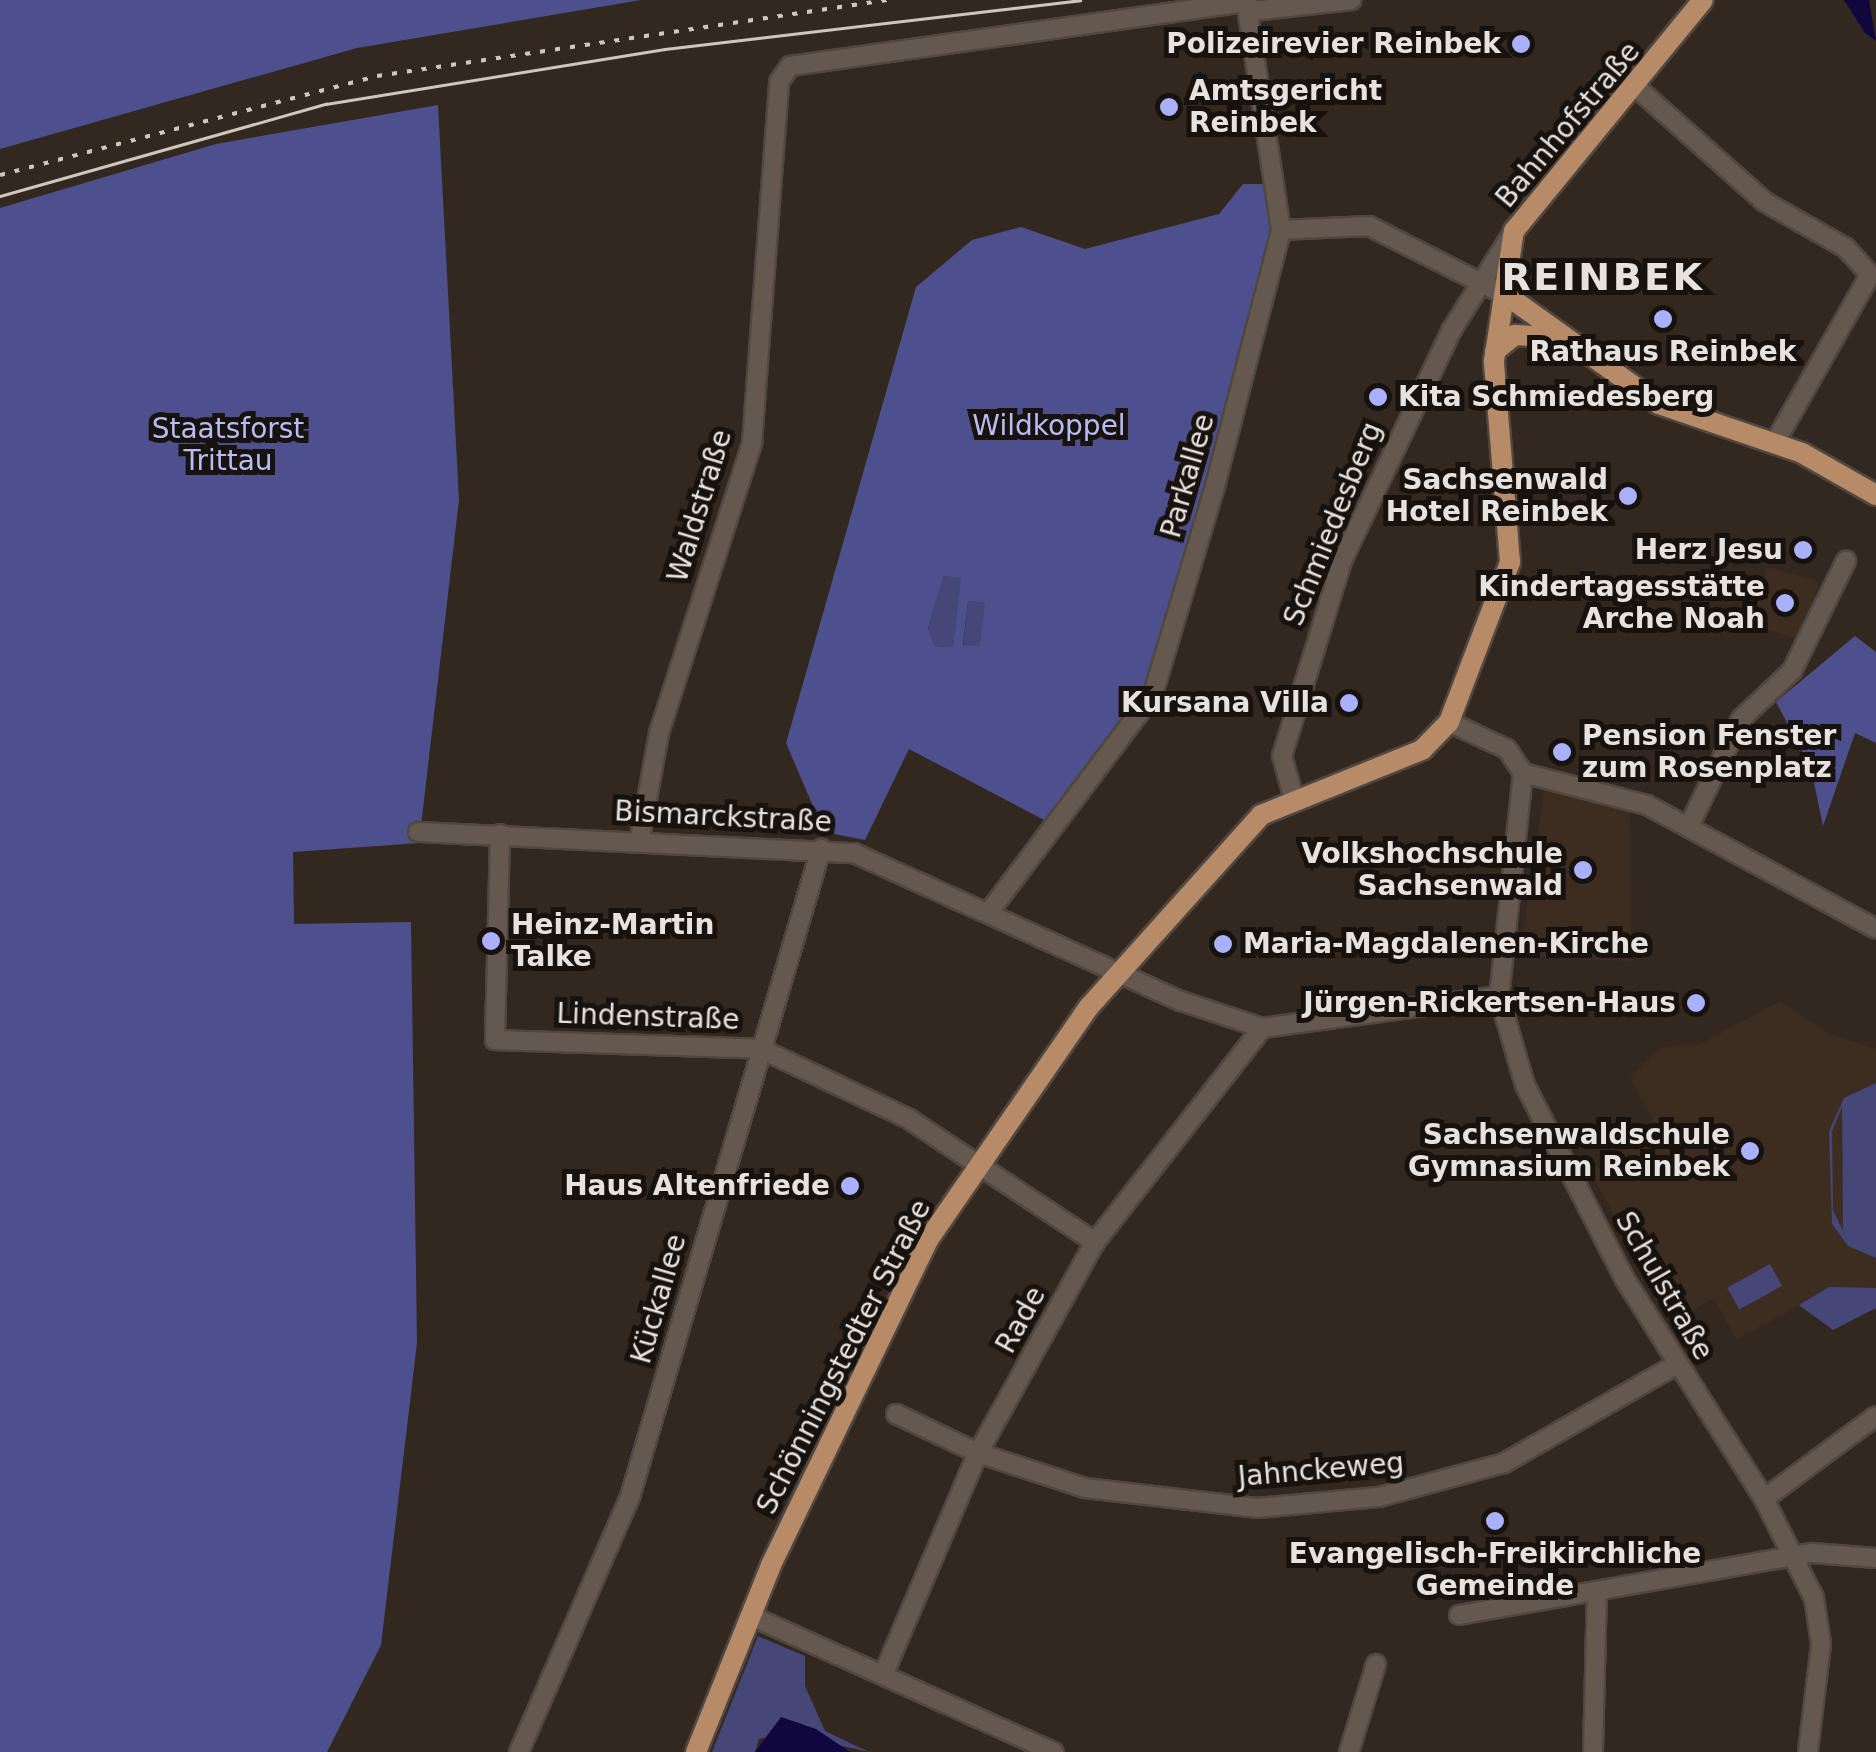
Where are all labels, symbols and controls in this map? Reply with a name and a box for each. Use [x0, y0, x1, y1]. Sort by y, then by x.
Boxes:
place label: Polizeirevier Reinbek [1166, 27, 1501, 61]
marker: Polizeirevier Reinbek [1510, 33, 1532, 55]
street label: Bahnhofstraße [1489, 35, 1647, 215]
place label: Amtsgericht Reinbek [1189, 74, 1382, 140]
marker: Amtsgericht Reinbek [1158, 96, 1180, 118]
district label: REINBEK [1501, 255, 1705, 301]
marker: Rathaus Reinbek [1652, 308, 1674, 330]
place label: Rathaus Reinbek [1530, 335, 1796, 369]
place label: Kita Schmiedesberg [1398, 380, 1714, 414]
marker: Kita Schmiedesberg [1367, 386, 1389, 408]
park label: Wildkoppel [972, 409, 1126, 443]
street label: Parkallee [1154, 410, 1222, 542]
park label: Staatsforst Trittau [152, 412, 304, 478]
street label: Schmiedesberg [1277, 417, 1389, 631]
street label: Waldstraße [661, 426, 739, 586]
place label: Sachsenwald Hotel Reinbek [1386, 463, 1608, 529]
marker: Sachsenwald Hotel Reinbek [1617, 485, 1639, 507]
place label: Herz Jesu [1635, 533, 1783, 567]
marker: Herz Jesu [1792, 539, 1814, 561]
place label: Kindertagesstätte Arche Noah [1478, 570, 1765, 636]
marker: Kindertagesstätte Arche Noah [1774, 592, 1796, 614]
place label: Kursana Villa [1121, 686, 1329, 720]
marker: Kursana Villa [1338, 692, 1360, 714]
place label: Pension Fenster zum Rosenplatz [1582, 719, 1836, 785]
marker: Pension Fenster zum Rosenplatz [1551, 741, 1573, 763]
street label: Bismarckstraße [613, 795, 833, 839]
place label: Volkshochschule Sachsenwald [1301, 837, 1563, 903]
marker: Volkshochschule Sachsenwald [1572, 859, 1594, 881]
place label: Heinz-Martin Talke [511, 908, 714, 974]
place label: Maria-Magdalenen-Kirche [1243, 927, 1649, 961]
marker: Heinz-Martin Talke [480, 930, 502, 952]
marker: Maria-Magdalenen-Kirche [1212, 933, 1234, 955]
place label: Jürgen-Rickertsen-Haus [1303, 986, 1676, 1020]
marker: Jürgen-Rickertsen-Haus [1685, 992, 1707, 1014]
street label: Lindenstraße [556, 997, 740, 1037]
place label: Sachsenwaldschule Gymnasium Reinbek [1408, 1118, 1730, 1184]
marker: Sachsenwaldschule Gymnasium Reinbek [1739, 1140, 1761, 1162]
place label: Haus Altenfriede [564, 1169, 830, 1203]
marker: Haus Altenfriede [839, 1175, 861, 1197]
street label: Schönningstedter Straße [750, 1194, 938, 1520]
street label: Schulstraße [1608, 1206, 1720, 1366]
street label: Kückallee [625, 1230, 693, 1368]
street label: Rade [989, 1281, 1053, 1359]
street label: Jahnckeweg [1237, 1446, 1405, 1494]
marker: Evangelisch-Freikirchliche Gemeinde [1484, 1510, 1506, 1532]
place label: Evangelisch-Freikirchliche Gemeinde [1289, 1537, 1701, 1603]

